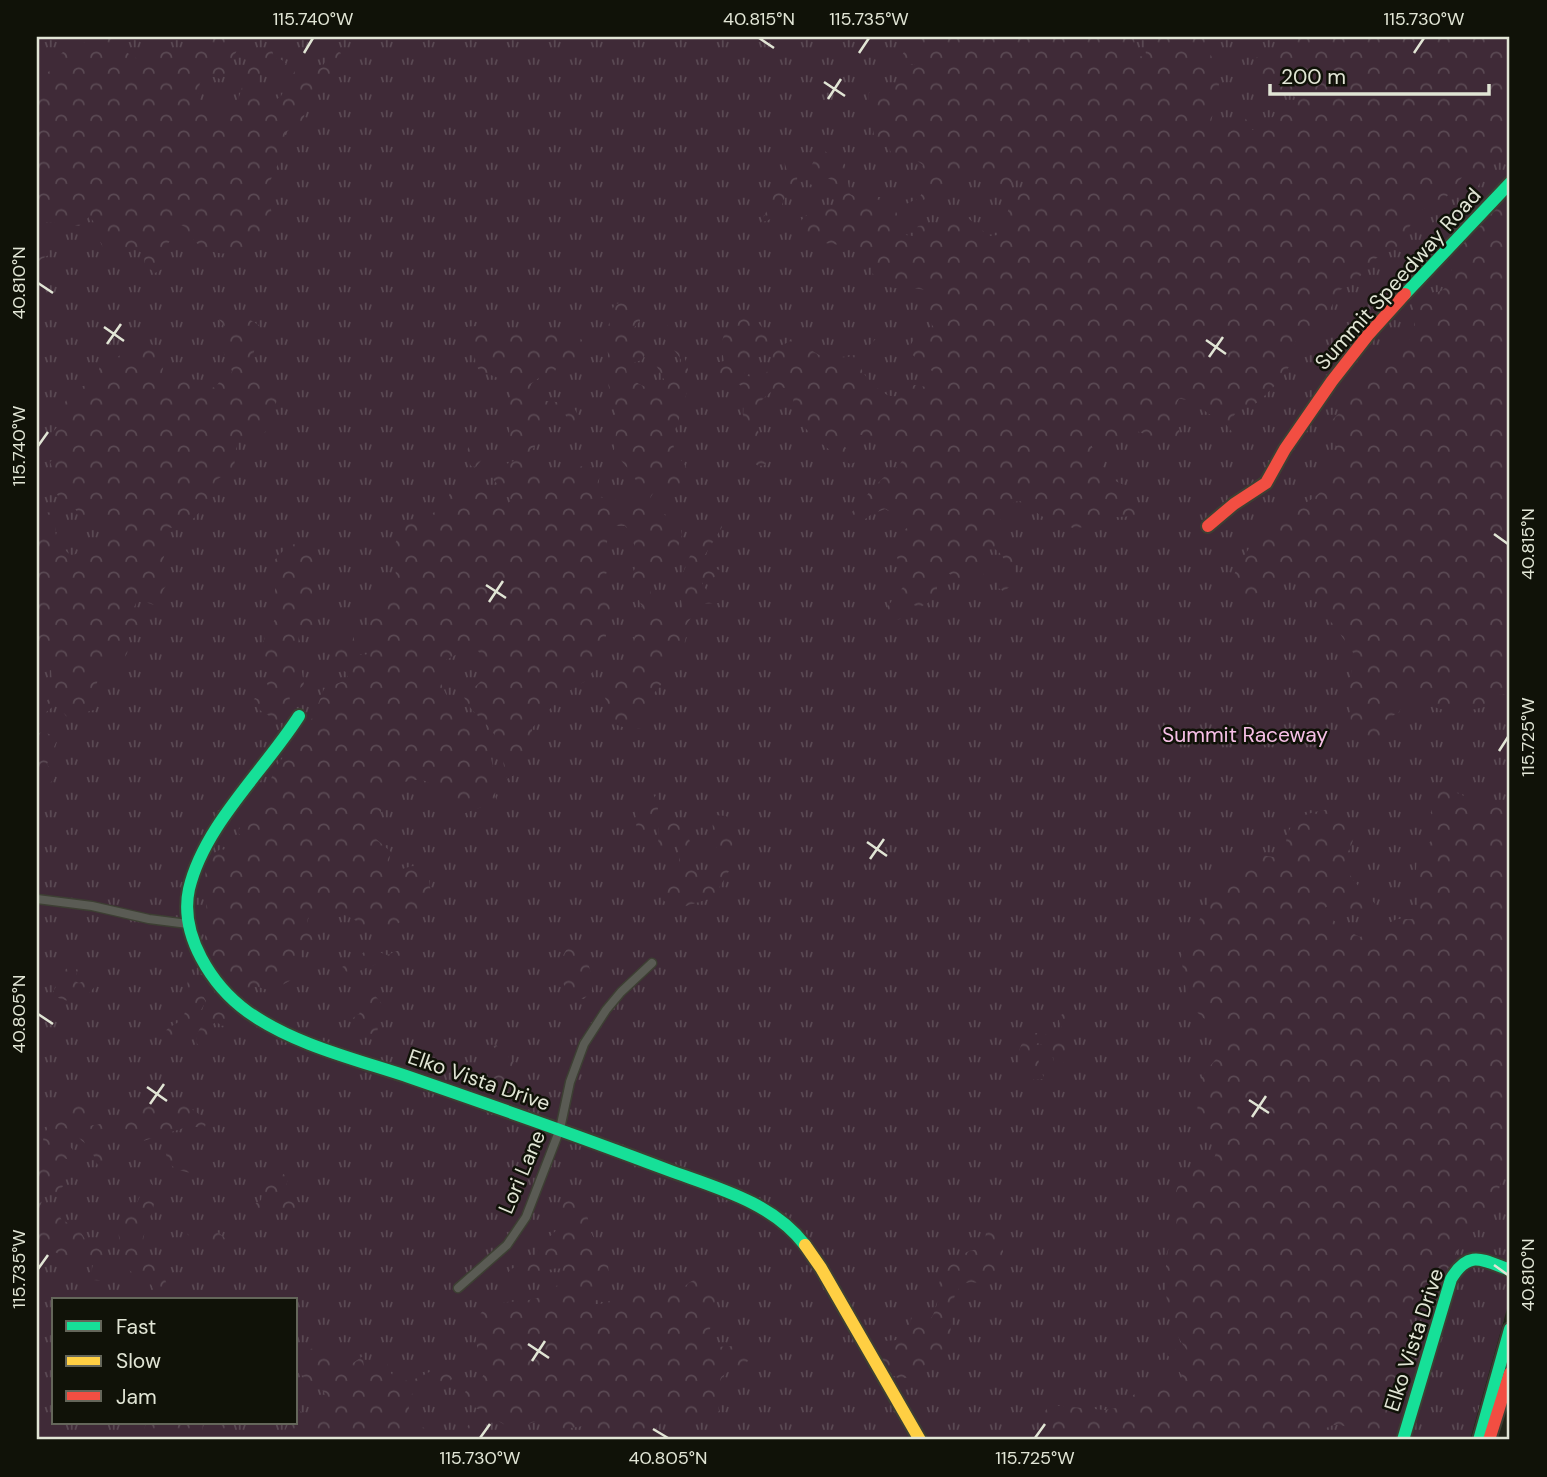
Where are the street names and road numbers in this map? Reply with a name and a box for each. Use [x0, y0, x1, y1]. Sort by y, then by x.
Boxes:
street label: Summit Speedway Road [1309, 182, 1487, 376]
street label: Elko Vista Drive [404, 1043, 554, 1117]
street label: Lori Lane [492, 1126, 552, 1218]
street label: Elko Vista Drive [1378, 1265, 1450, 1415]

